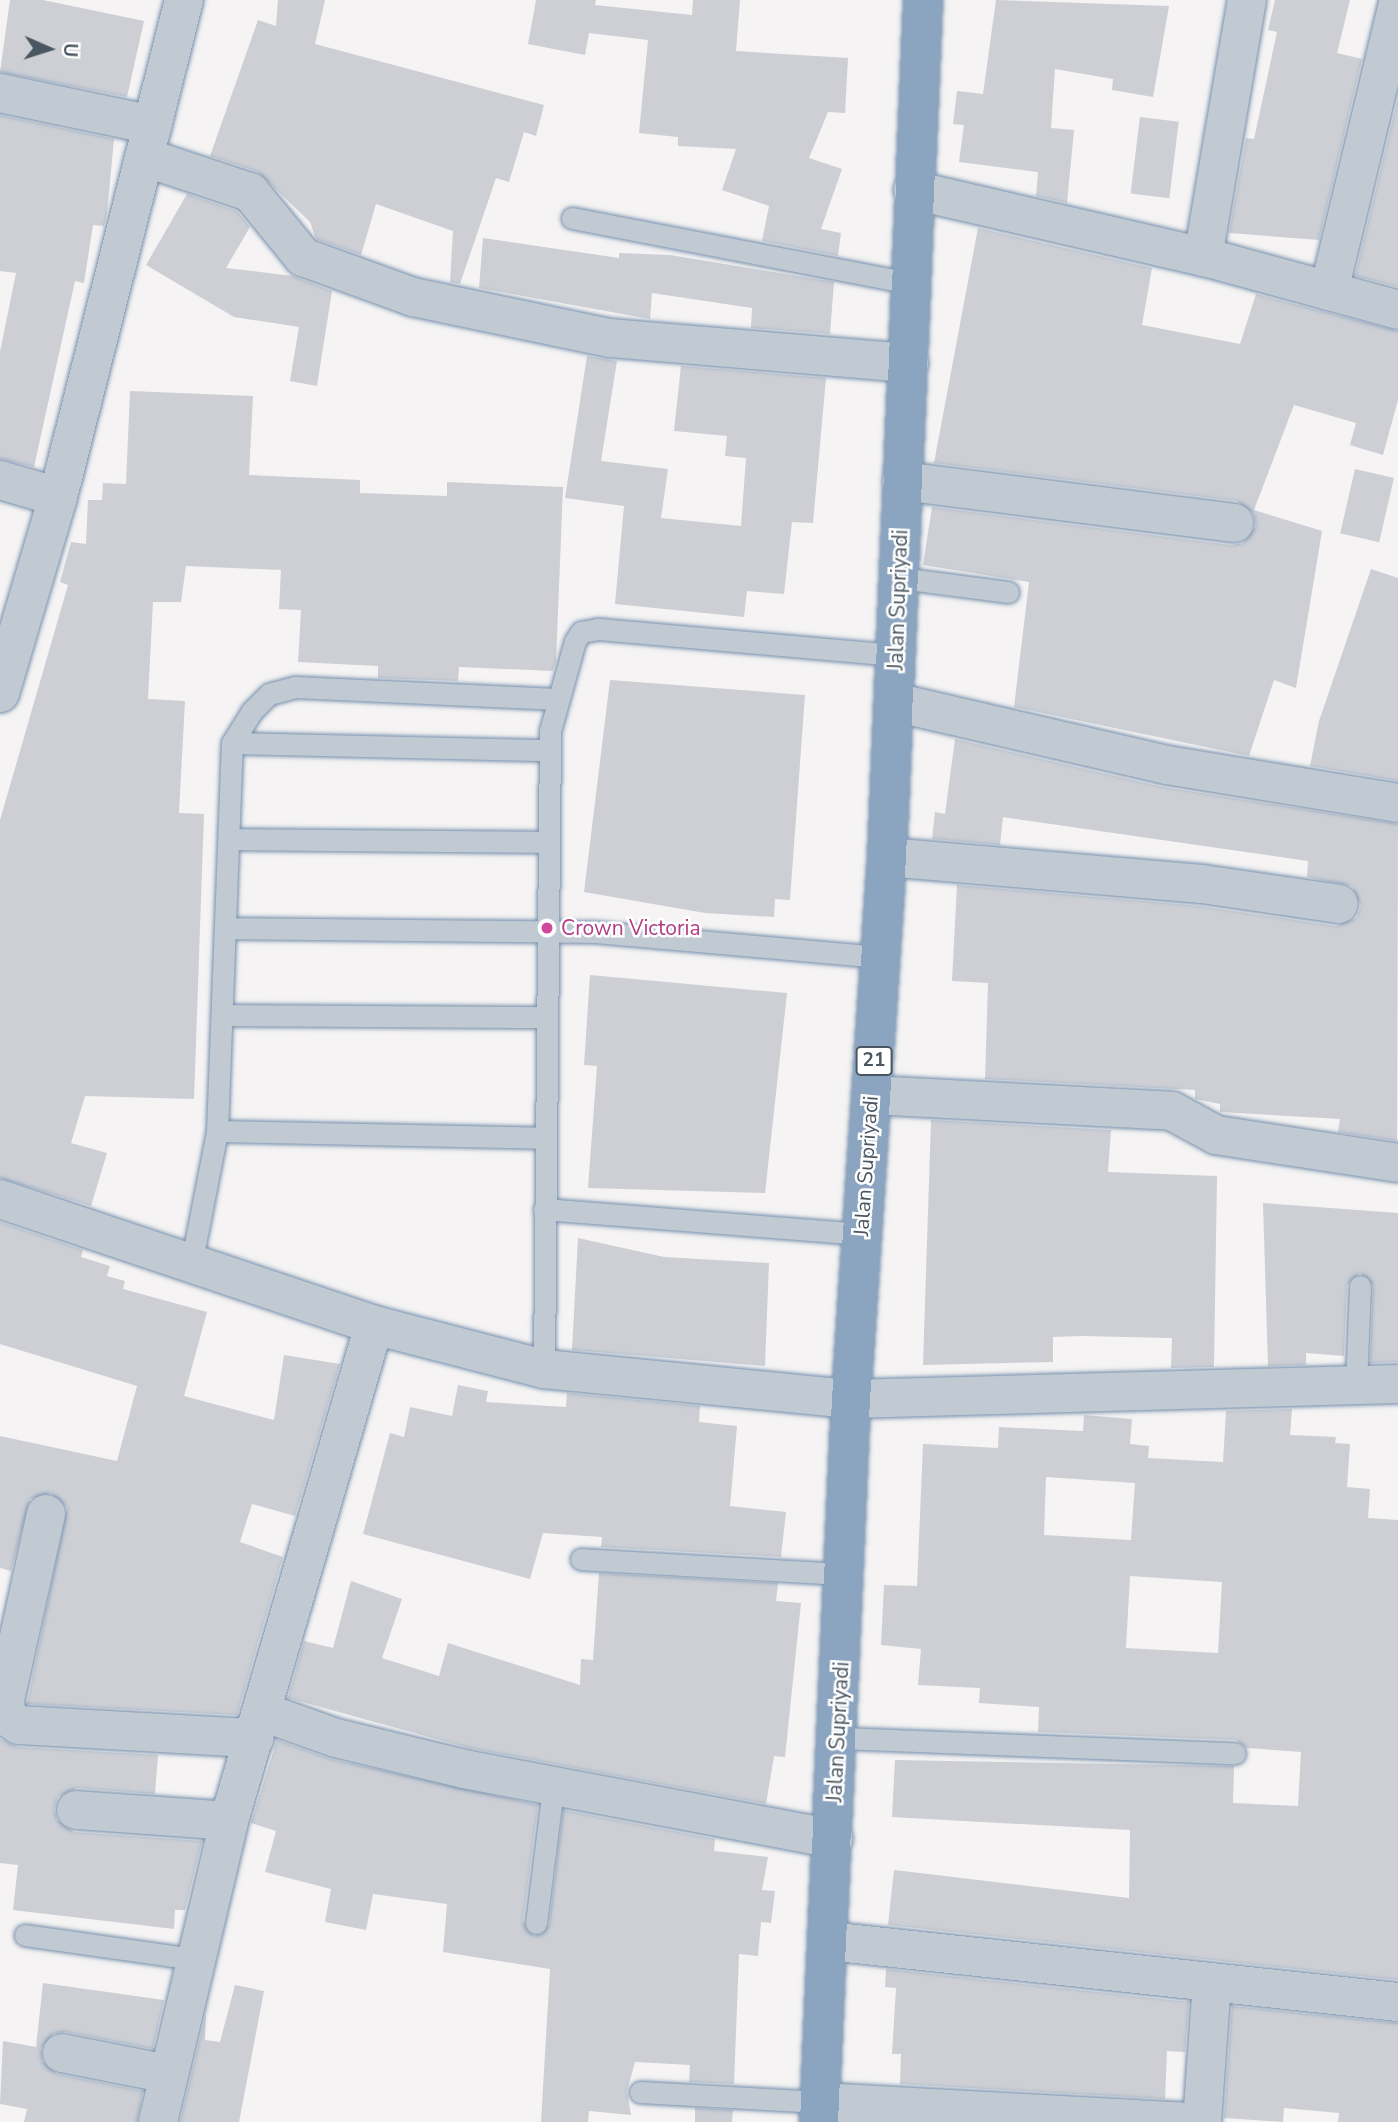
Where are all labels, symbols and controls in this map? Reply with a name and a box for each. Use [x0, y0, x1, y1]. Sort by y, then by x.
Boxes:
north arrow [14, 14, 84, 84]
text: U [57, 42, 83, 58]
street label: Jalan Supriyadi [883, 529, 913, 671]
place label: Crown Victoria [561, 915, 701, 941]
marker: Crown Victoria [539, 920, 555, 936]
road number: 21 [855, 1046, 893, 1077]
street label: Jalan Supriyadi [849, 1095, 883, 1237]
street label: Jalan Supriyadi [822, 1661, 854, 1803]

